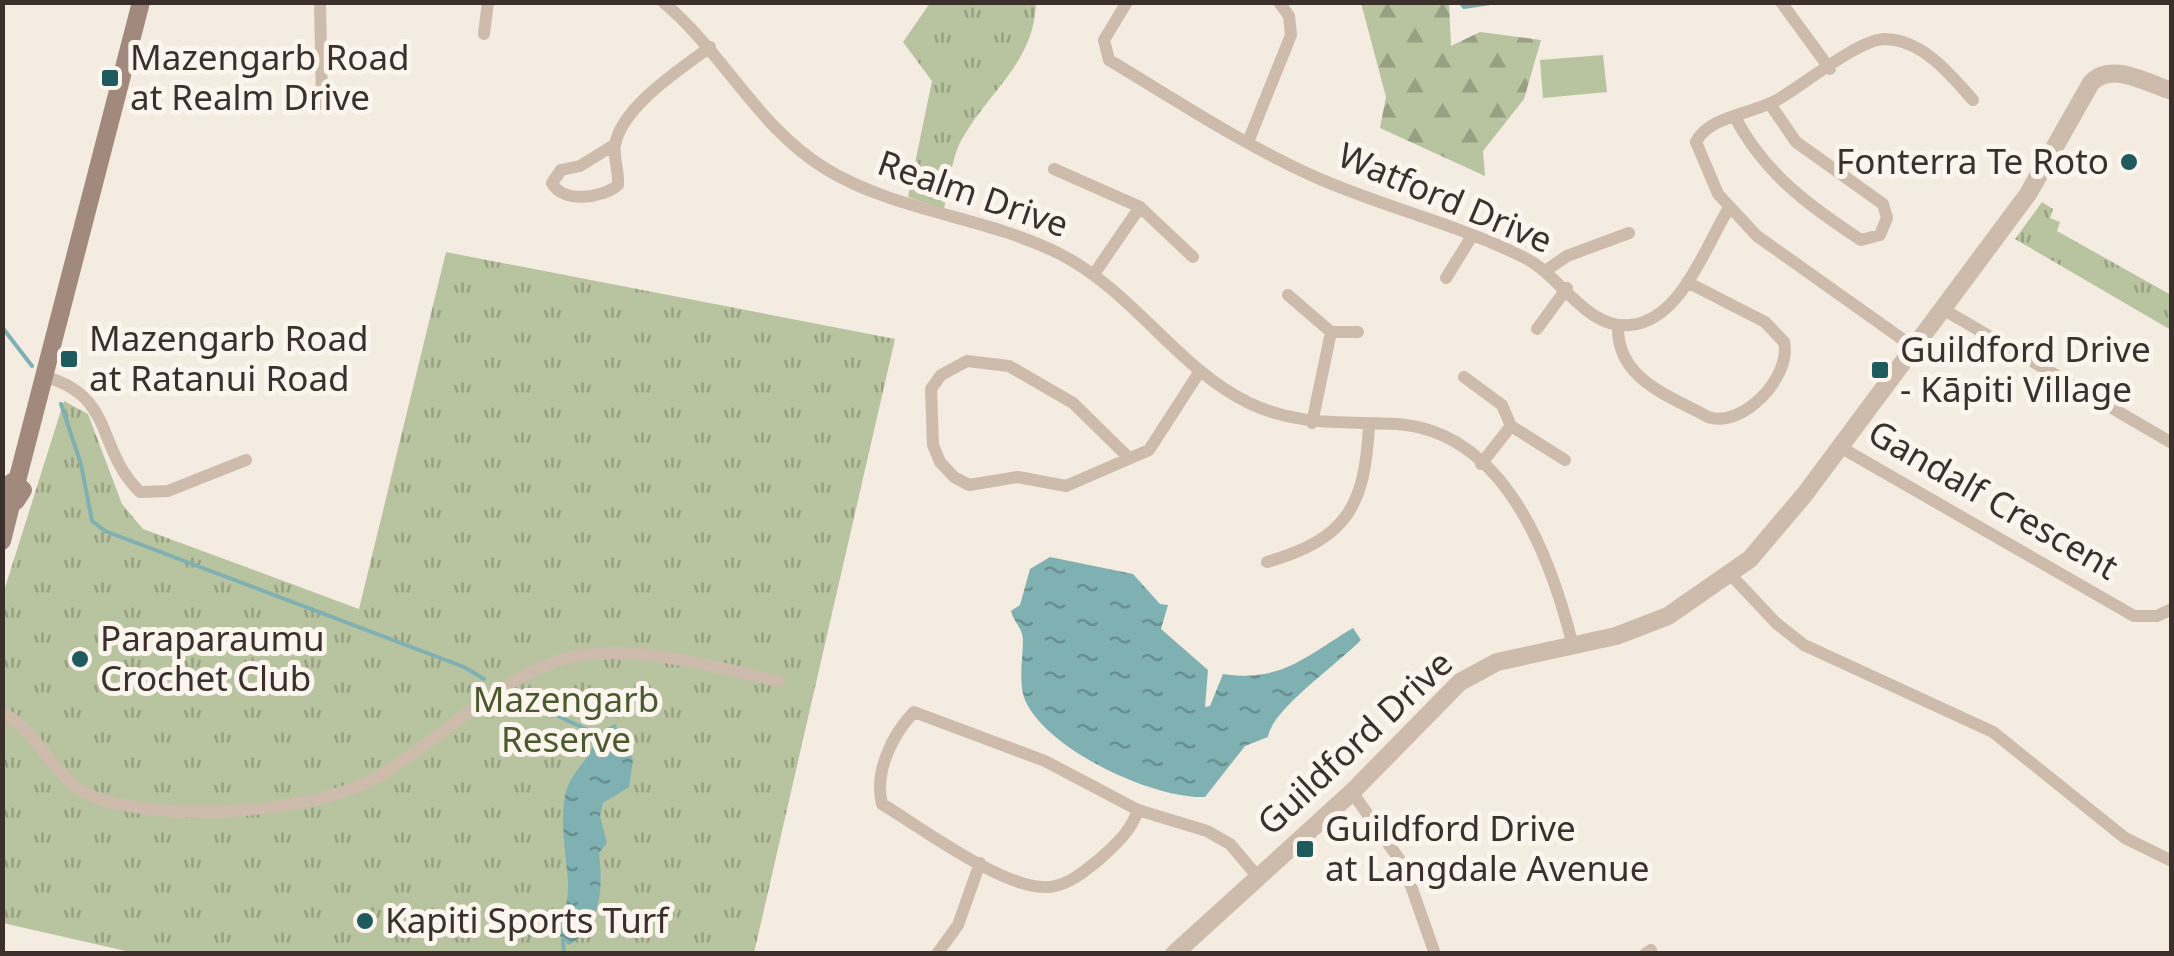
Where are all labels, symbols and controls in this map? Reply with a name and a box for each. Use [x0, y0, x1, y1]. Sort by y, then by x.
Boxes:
place label: Mazengarb Road at Realm Drive [130, 33, 410, 120]
marker: Mazengarb Road at Realm Drive [99, 67, 121, 89]
street label: Watford Drive [1331, 130, 1560, 263]
place label: Fonterra Te Roto [1836, 137, 2109, 184]
street label: Realm Drive [872, 138, 1075, 247]
marker: Fonterra Te Roto [2118, 151, 2140, 173]
place label: Mazengarb Road at Ratanui Road [89, 314, 369, 401]
place label: Guildford Drive - Kāpiti Village [1900, 325, 2151, 412]
marker: Mazengarb Road at Ratanui Road [58, 348, 80, 370]
marker: Guildford Drive - Kāpiti Village [1869, 359, 1891, 381]
street label: Gandalf Crescent [1860, 408, 2127, 589]
place label: Paraparaumu Crochet Club [100, 614, 325, 701]
street label: Guildford Drive [1246, 639, 1462, 845]
marker: Paraparaumu Crochet Club [69, 648, 91, 670]
park label: Mazengarb Reserve [473, 675, 659, 762]
place label: Guildford Drive at Langdale Avenue [1325, 804, 1649, 891]
marker: Guildford Drive at Langdale Avenue [1294, 838, 1316, 860]
place label: Kapiti Sports Turf [385, 896, 670, 943]
marker: Kapiti Sports Turf [354, 910, 376, 932]

